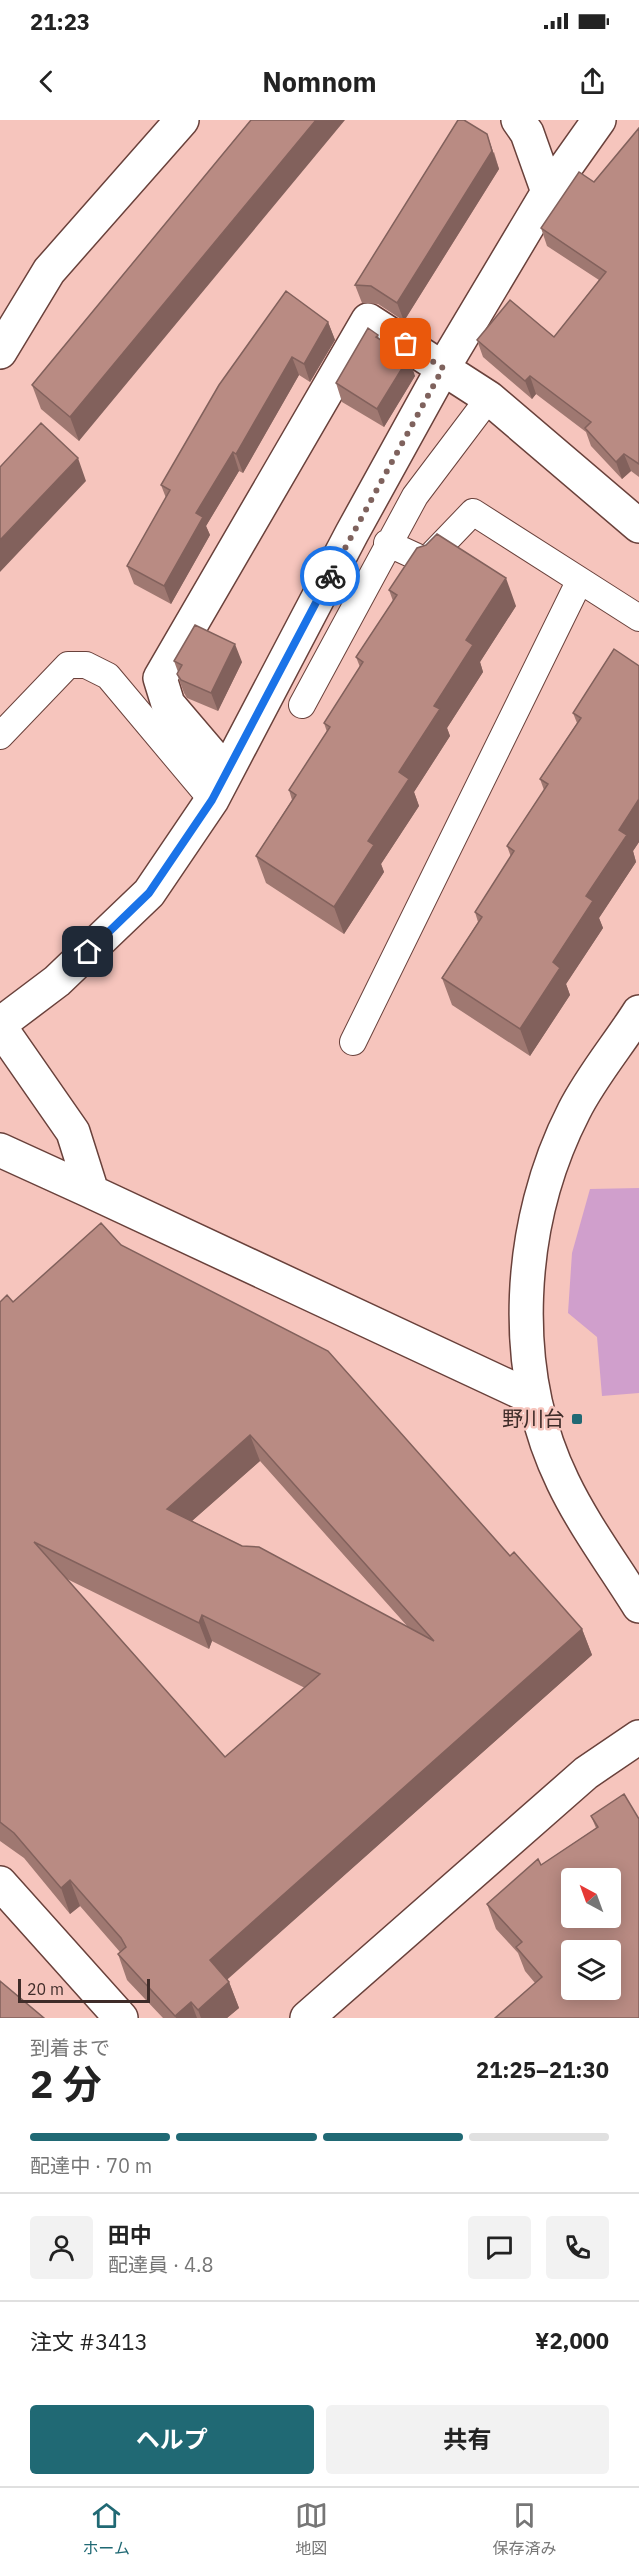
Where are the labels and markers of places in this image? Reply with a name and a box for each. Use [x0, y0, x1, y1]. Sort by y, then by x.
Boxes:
pin [380, 318, 431, 369]
pin [62, 926, 113, 977]
place label: 野川台 [502, 1404, 565, 1432]
marker: 野川台 [570, 1412, 584, 1426]

